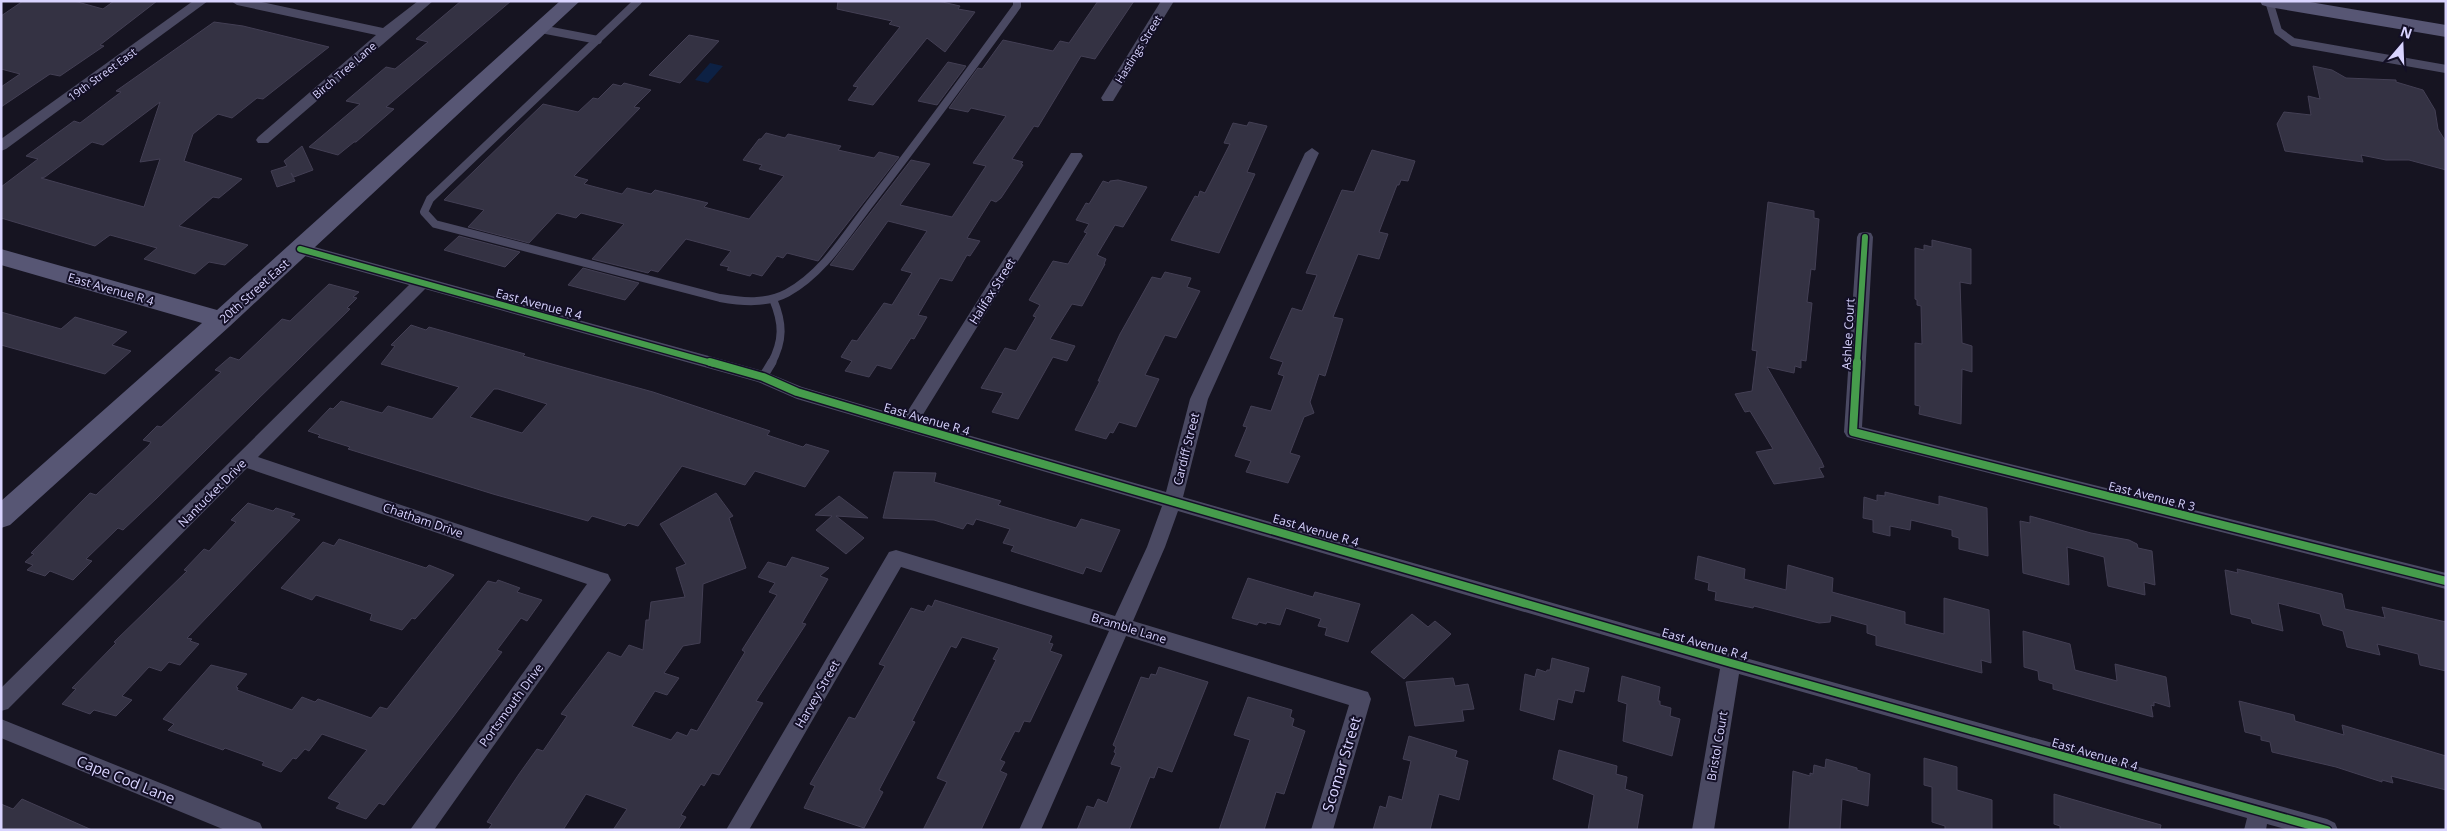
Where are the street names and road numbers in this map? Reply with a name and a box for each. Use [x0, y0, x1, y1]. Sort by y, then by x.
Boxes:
street label: Hastings Street [1111, 12, 1165, 86]
street label: Birch Tree Lane [309, 38, 379, 102]
street label: 19th Street East [65, 44, 139, 104]
street label: 20th Street East [215, 255, 293, 327]
street label: Halifax Street [965, 255, 1019, 327]
street label: East Avenue R 4 [66, 269, 156, 309]
street label: East Avenue R 4 [494, 284, 584, 324]
street label: Ashlee Court [1838, 298, 1858, 370]
street label: East Avenue R 4 [882, 399, 972, 439]
street label: Cardiff Street [1169, 411, 1203, 487]
street label: Nantucket Drive [174, 455, 250, 531]
street label: East Avenue R 3 [2107, 477, 2197, 515]
street label: Chatham Drive [381, 498, 465, 542]
street label: East Avenue R 4 [1271, 510, 1361, 550]
street label: Bramble Lane [1089, 609, 1169, 648]
street label: East Avenue R 4 [1660, 624, 1750, 664]
street label: Harvey Street [791, 657, 843, 731]
street label: Portsmouth Drive [475, 660, 547, 750]
street label: Bristol Court [1703, 710, 1731, 782]
street label: Scomar Street [1317, 714, 1365, 814]
street label: East Avenue R 4 [2050, 734, 2140, 774]
street label: Cape Cod Lane [74, 750, 178, 808]

